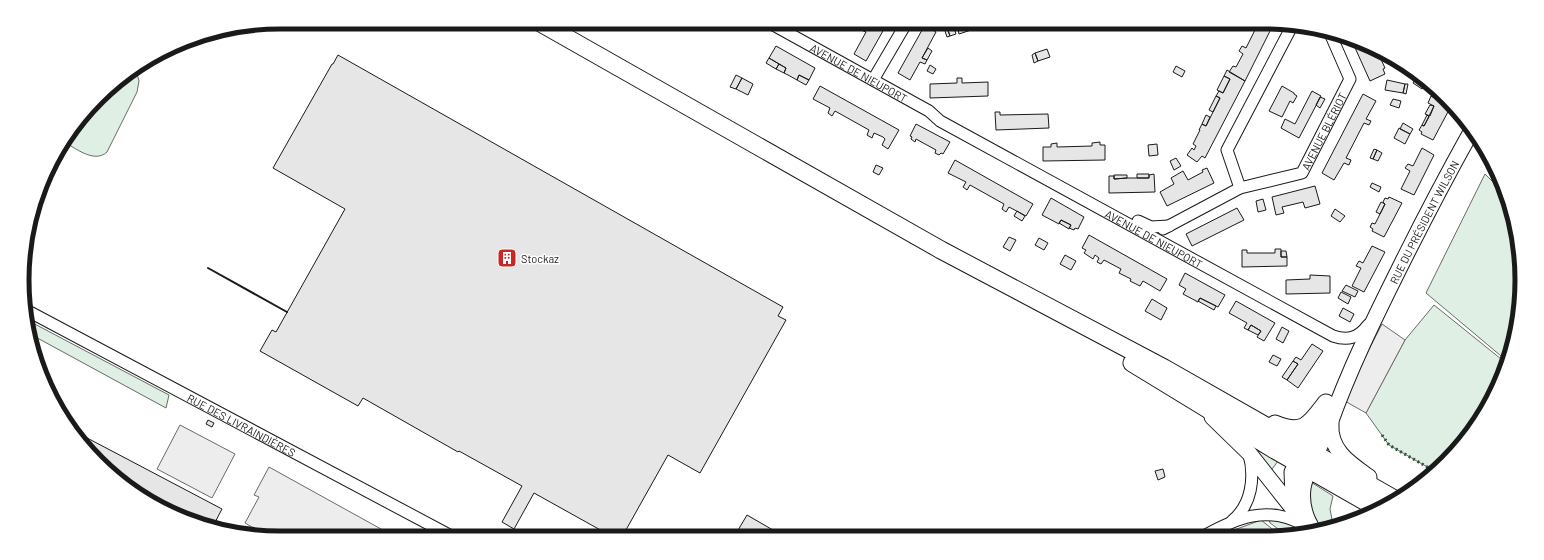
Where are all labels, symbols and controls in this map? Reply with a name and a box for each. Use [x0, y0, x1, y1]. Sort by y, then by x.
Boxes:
street label: AVENUE DE NIEUPORT [808, 40, 910, 104]
street label: AVENUE BLÉRIOT [1298, 90, 1349, 172]
street label: RUE DU PRÉSIDENT WILSON [1386, 158, 1461, 286]
street label: AVENUE DE NIEUPORT [1103, 206, 1205, 270]
building icon: Stockaz [496, 247, 518, 269]
place label: Stockaz [521, 252, 559, 265]
street label: RUE DES LIVRAINDIÈRES [185, 391, 298, 459]

